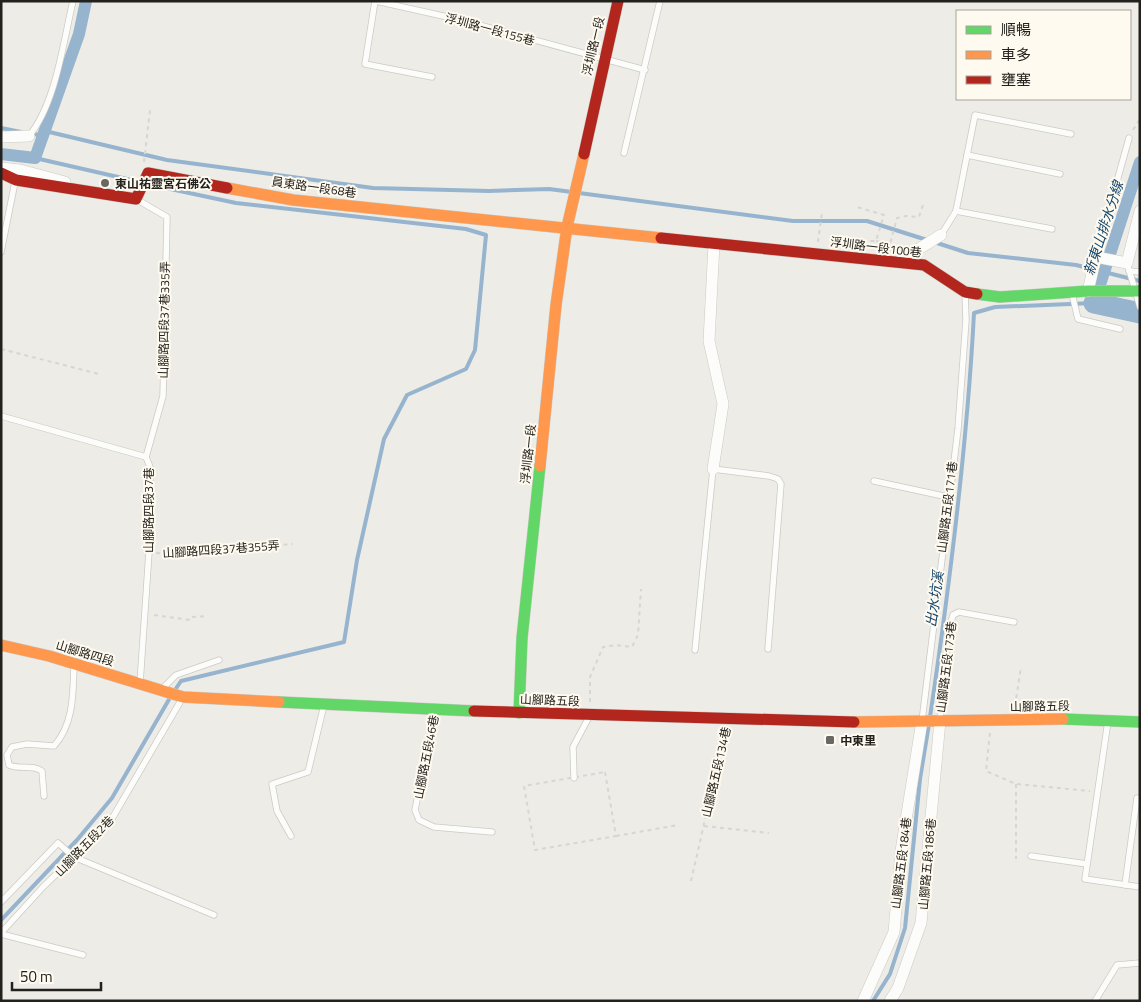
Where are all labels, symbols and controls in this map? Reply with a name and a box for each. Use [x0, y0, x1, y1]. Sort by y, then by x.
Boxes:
street label: 浮圳路一段155巷 [443, 8, 537, 50]
legend [956, 10, 1131, 100]
street label: 浮圳路一段 [577, 15, 609, 77]
text: 順暢 [1001, 18, 1031, 41]
text: 車多 [1001, 43, 1031, 66]
text: 壅塞 [1001, 68, 1031, 91]
street label: 員東路一段68巷 [270, 172, 358, 202]
place label: 東山祐靈宮石佛公 [115, 174, 211, 193]
water label: 新東山排水分線 [1078, 176, 1129, 278]
marker: 東山祐靈宮石佛公 [99, 177, 111, 189]
street label: 浮圳路一段100巷 [829, 232, 923, 262]
street label: 山腳路四段37巷335弄 [153, 261, 175, 379]
street label: 浮圳路一段 [515, 423, 541, 485]
street label: 山腳路五段171巷 [932, 460, 962, 554]
street label: 山腳路四段37巷 [139, 467, 158, 553]
street label: 山腳路四段37巷355弄 [162, 535, 280, 563]
water label: 出水坑溪 [920, 568, 949, 628]
street label: 山腳路五段173巷 [931, 620, 961, 714]
street label: 山腳路四段 [54, 635, 116, 671]
street label: 山腳路五段 [520, 689, 580, 711]
street label: 山腳路五段 [1010, 696, 1070, 716]
street label: 山腳路五段46巷 [409, 713, 443, 801]
street label: 山腳路五段134巷 [696, 725, 736, 819]
place label: 中東里 [840, 731, 876, 750]
marker: 中東里 [824, 734, 836, 746]
street label: 山腳路五段2巷 [50, 811, 118, 881]
street label: 山腳路五段184巷 [886, 816, 916, 910]
street label: 山腳路五段186巷 [914, 817, 940, 911]
scale bar [12, 960, 101, 992]
text: 50 m [20, 965, 53, 988]

